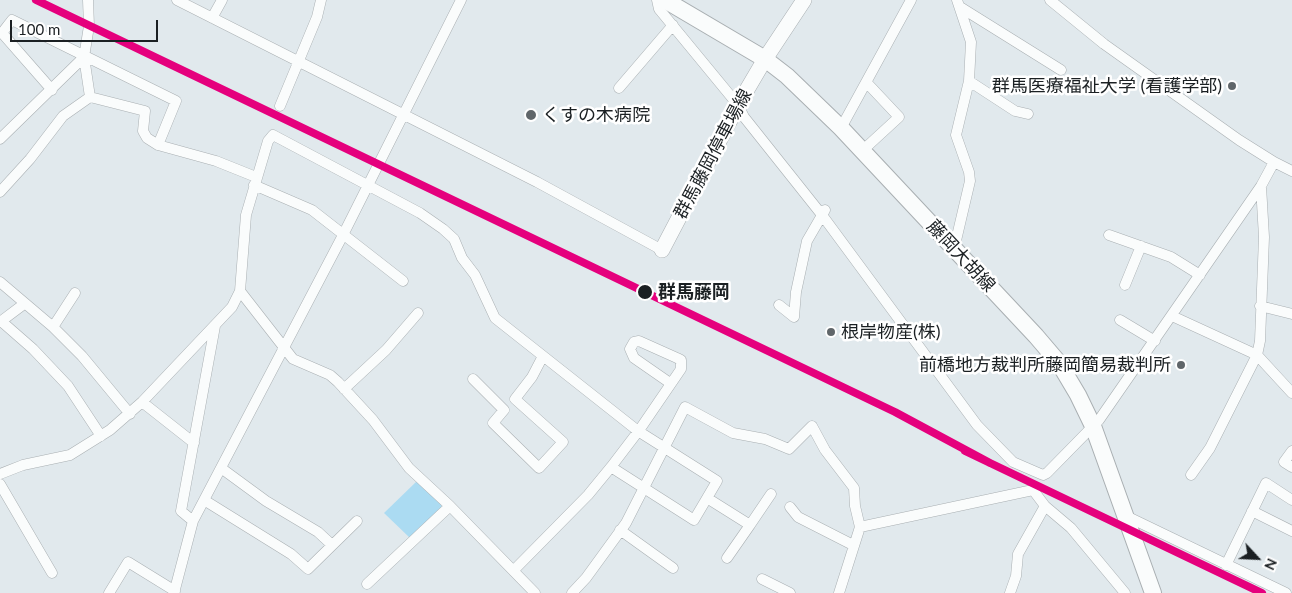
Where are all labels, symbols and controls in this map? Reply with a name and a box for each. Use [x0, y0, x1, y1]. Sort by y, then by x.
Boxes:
scale bar [12, 10, 160, 42]
text: 100 m [18, 20, 60, 38]
place label: 群馬医療福祉大学 (看護学部) [992, 75, 1222, 97]
marker: 群馬医療福祉大学 (看護学部) [1226, 80, 1238, 92]
street label: 群馬藤岡停車場線 [670, 85, 756, 223]
place label: くすの木病院 [542, 104, 650, 126]
marker: くすの木病院 [524, 108, 538, 122]
street label: 藤岡大胡線 [922, 216, 1000, 296]
place label: 群馬藤岡 [658, 281, 730, 303]
marker: 群馬藤岡 [636, 283, 654, 301]
place label: 根岸物産(株) [841, 321, 941, 343]
marker: 根岸物産(株) [825, 326, 837, 338]
place label: 前橋地方裁判所藤岡簡易裁判所 [919, 354, 1171, 376]
marker: 前橋地方裁判所藤岡簡易裁判所 [1175, 359, 1187, 371]
north arrow [1232, 533, 1282, 583]
text: N [1261, 556, 1281, 573]

